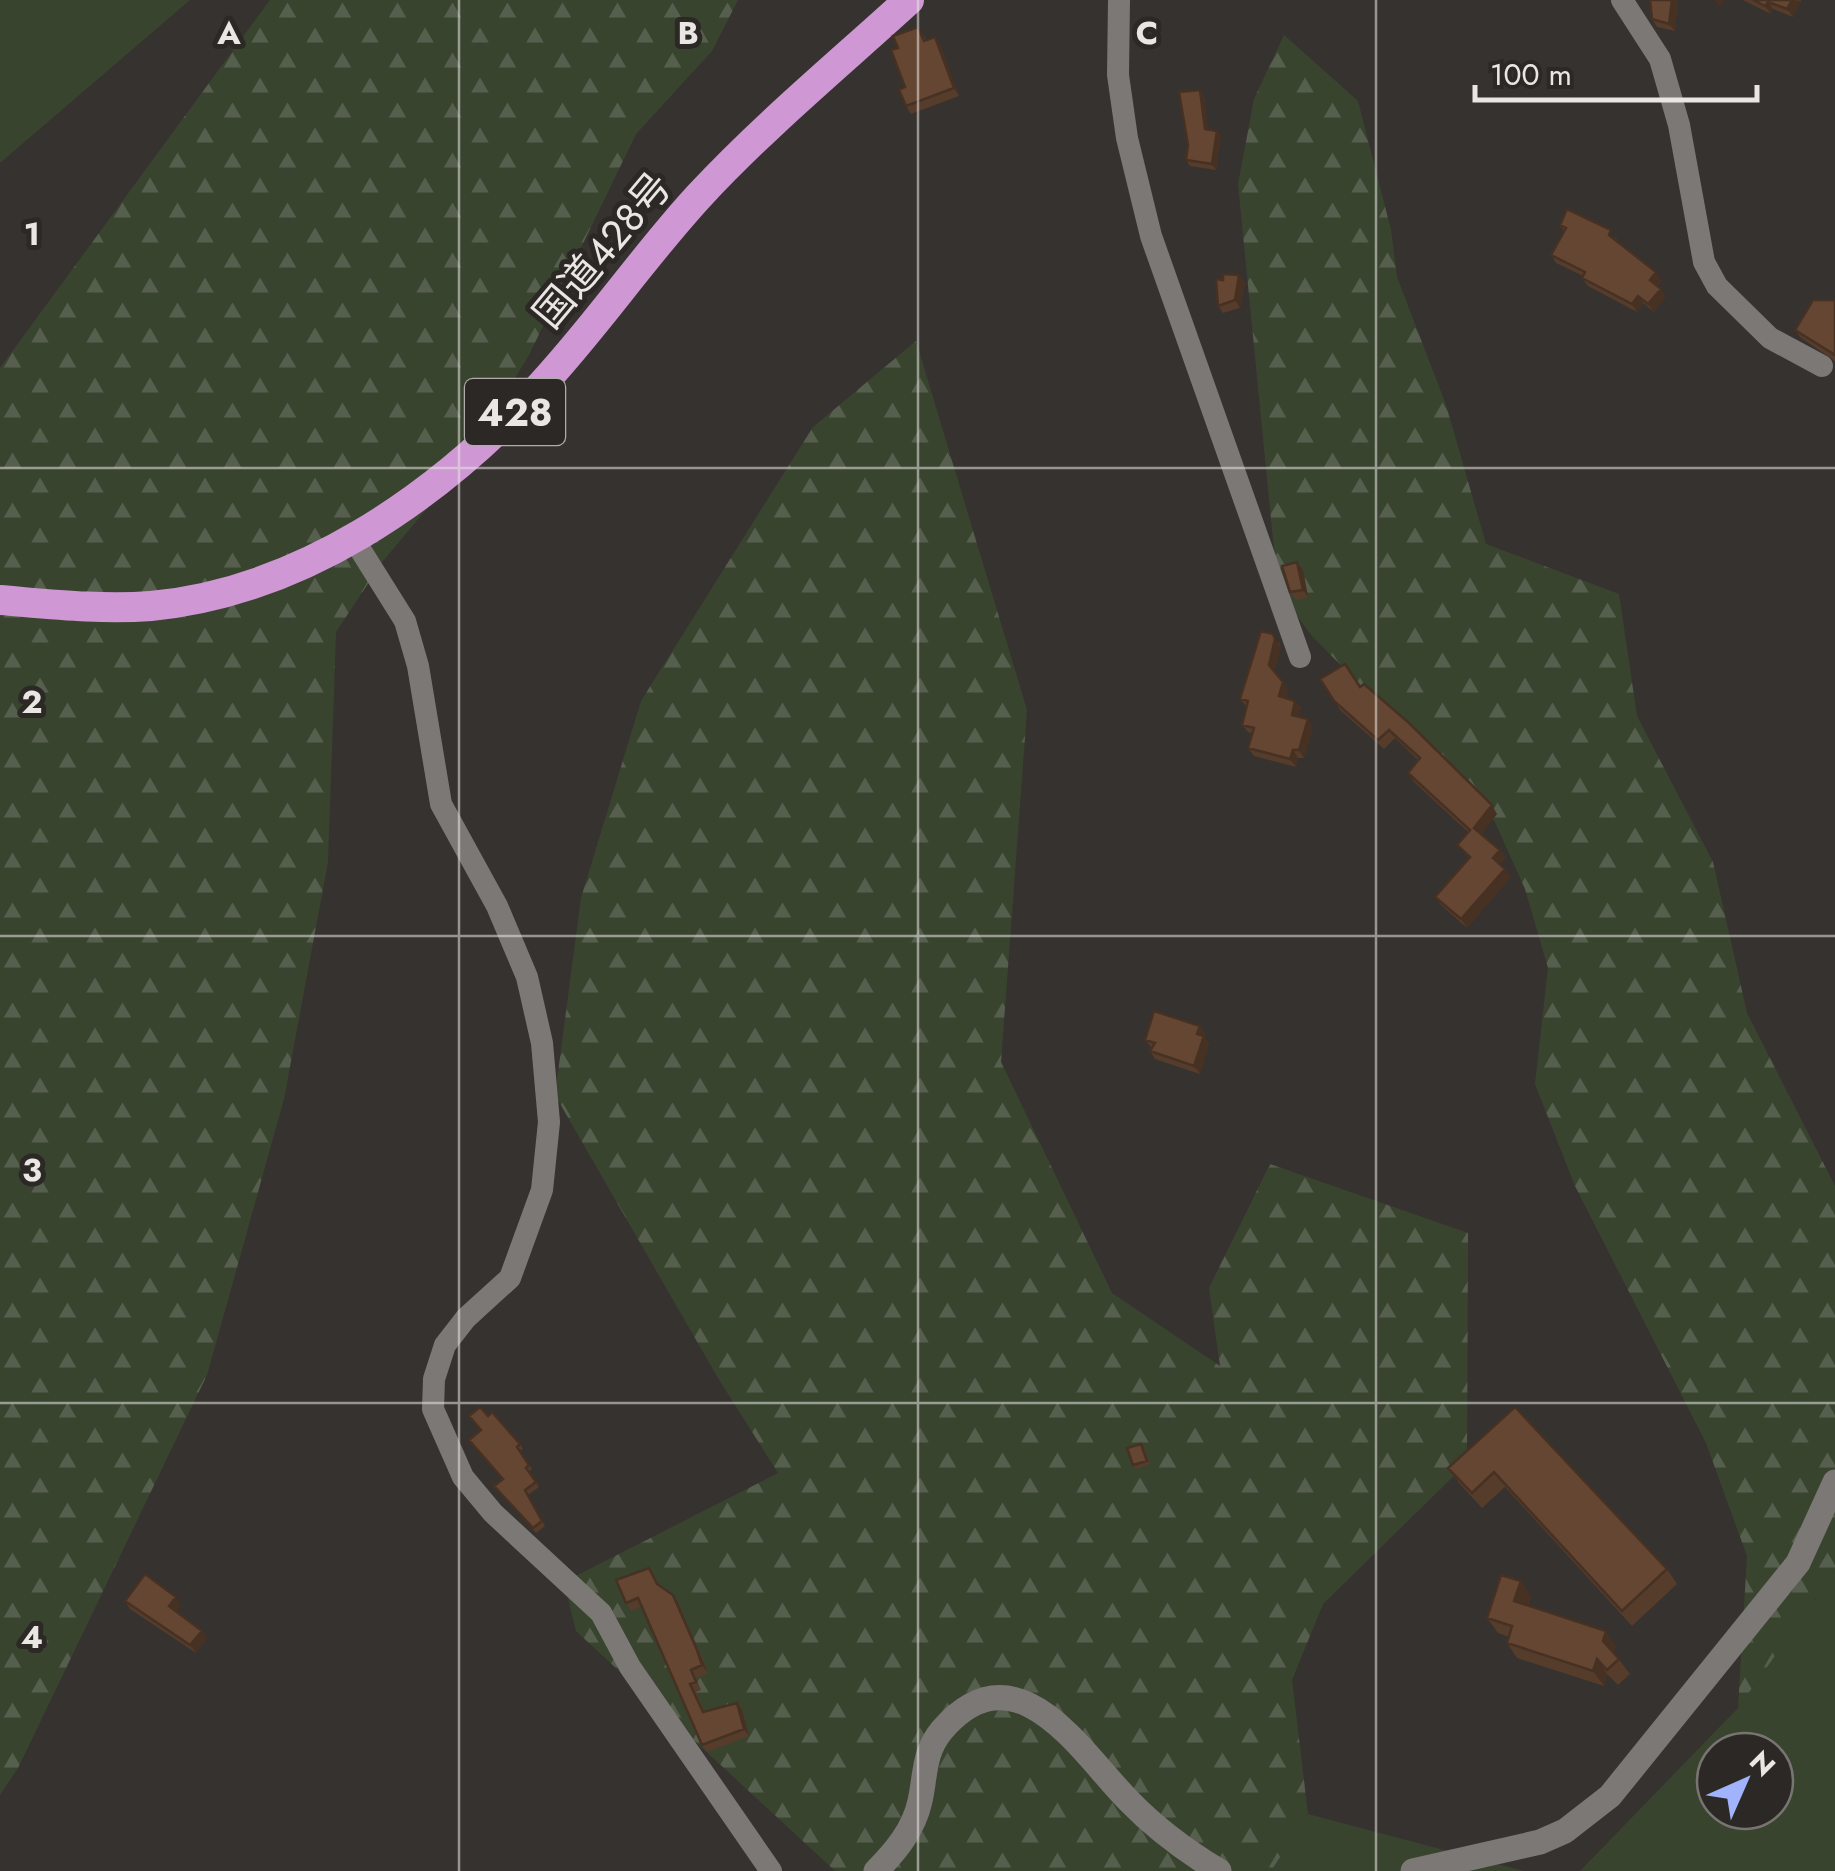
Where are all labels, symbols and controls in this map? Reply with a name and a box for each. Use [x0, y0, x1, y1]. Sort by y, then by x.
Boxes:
text: A [216, 10, 241, 56]
text: B [677, 10, 699, 56]
text: C [1136, 10, 1158, 56]
scale bar [1475, 40, 1758, 102]
text: 100 m [1490, 53, 1572, 96]
street label: 国道428号 [519, 159, 685, 341]
text: 1 [24, 211, 40, 257]
road number: 428 [465, 379, 565, 445]
text: 2 [22, 679, 43, 725]
text: 3 [22, 1147, 42, 1193]
text: 4 [21, 1614, 43, 1660]
north arrow [1695, 1731, 1795, 1831]
text: N [1740, 1741, 1785, 1786]

